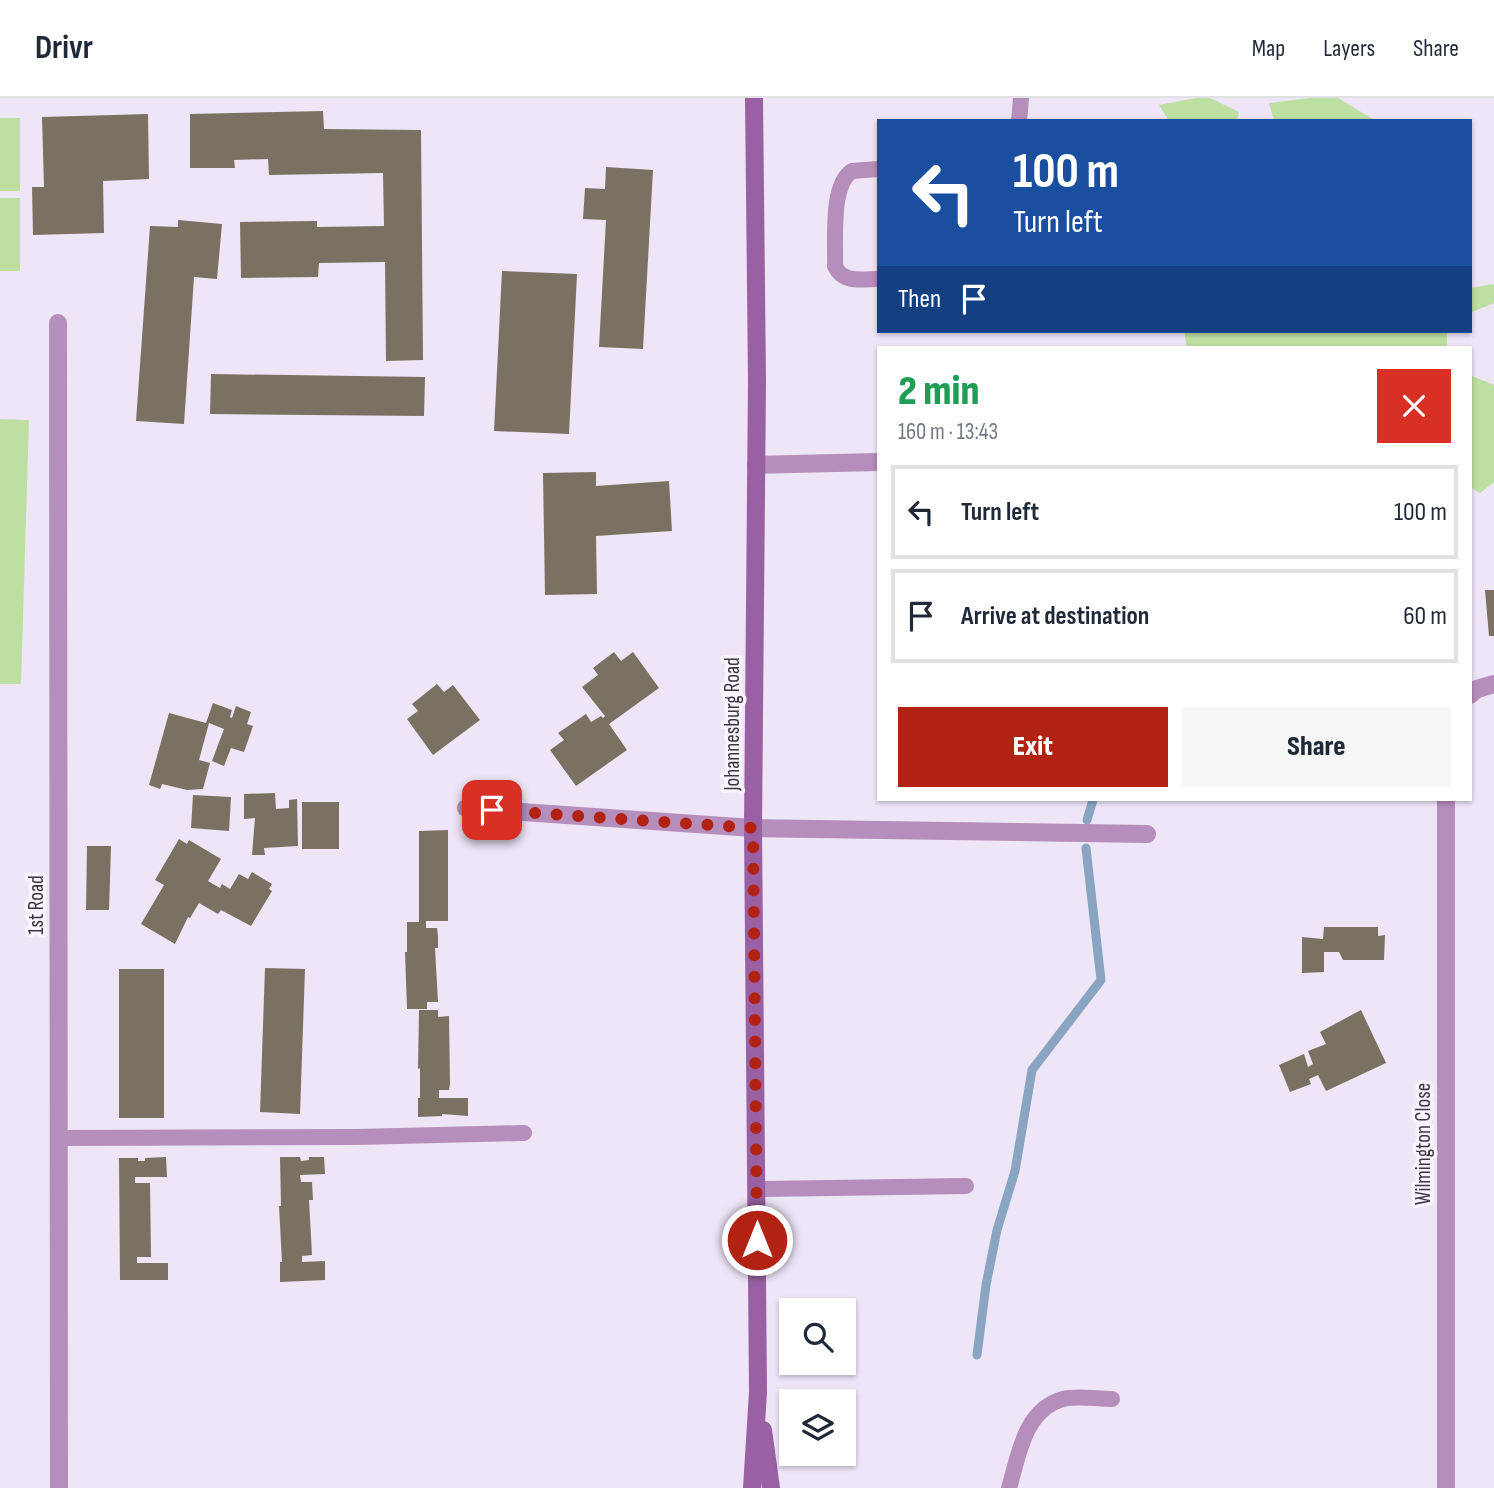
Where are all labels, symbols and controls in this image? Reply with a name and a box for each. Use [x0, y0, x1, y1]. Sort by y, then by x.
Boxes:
text: Drivr [35, 28, 93, 68]
text: Map [1252, 34, 1285, 63]
text: Layers [1323, 34, 1375, 63]
text: Share [1413, 34, 1459, 63]
text: 100 m [1013, 143, 1119, 202]
icon: left [898, 147, 989, 238]
text: Turn left [1013, 203, 1103, 242]
icon: arrive [955, 280, 993, 318]
text: Then [898, 284, 941, 315]
text: 2 min [898, 366, 979, 417]
button: close [1377, 369, 1451, 443]
text: 160 m · 13:43 [898, 418, 998, 446]
icon: left [902, 493, 940, 531]
text: Turn left [961, 497, 1039, 528]
text: 100 m [1394, 497, 1447, 528]
icon: arrive [902, 597, 940, 635]
text: Arrive at destination [961, 601, 1149, 632]
text: 60 m [1403, 601, 1447, 632]
street label: Johannesburg Road [720, 657, 745, 792]
button: Exit [898, 707, 1168, 787]
button: Share [1182, 707, 1451, 787]
pin [462, 780, 522, 840]
icon: arrive [473, 791, 511, 829]
street label: 1st Road [24, 875, 49, 935]
street label: Wilmington Close [1411, 1083, 1436, 1205]
position arrow [720, 1203, 794, 1277]
map controls [779, 1298, 856, 1466]
button: search [779, 1298, 856, 1375]
button: layers [779, 1389, 856, 1466]

